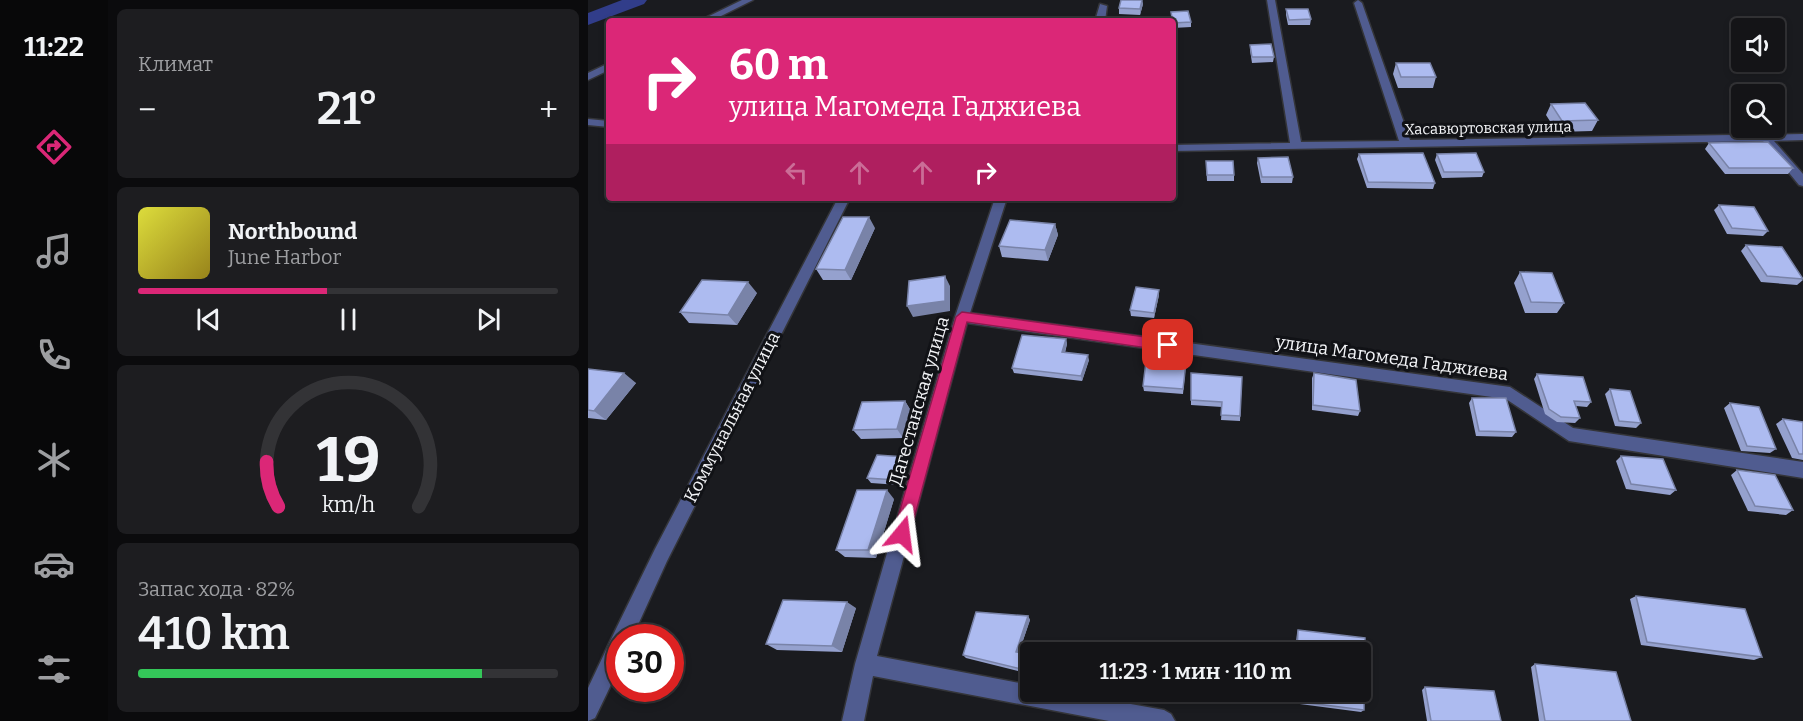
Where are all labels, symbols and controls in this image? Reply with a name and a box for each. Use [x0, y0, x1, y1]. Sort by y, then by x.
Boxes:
map controls [1731, 18, 1785, 138]
button: sound [1731, 18, 1785, 72]
text: 11:22 [24, 31, 84, 63]
text: 60 m [729, 40, 828, 90]
icon: right [630, 42, 708, 120]
text: Климат [138, 52, 213, 76]
text: 21° [317, 82, 379, 136]
button: search [1731, 84, 1785, 138]
text: − [138, 90, 156, 130]
text: + [539, 90, 558, 130]
text: улица Магомеда Гаджиева [729, 91, 1081, 123]
street label: Хасавюртовская улица [1404, 118, 1572, 138]
icon: directions [33, 126, 75, 168]
icon: left [780, 156, 813, 189]
icon: ahead [843, 156, 876, 189]
icon: ahead [906, 156, 939, 189]
icon: right [969, 156, 1002, 189]
text: Northbound [228, 218, 357, 245]
icon: music [33, 230, 75, 272]
text: June Harbor [228, 245, 341, 269]
icon: previous [192, 303, 225, 336]
icon: pause [332, 303, 365, 336]
icon: next [472, 303, 505, 336]
street label: Дагестанская улица [884, 314, 954, 488]
pin [1142, 319, 1193, 370]
street label: Коммунальная улица [679, 328, 785, 506]
icon: arrive [1151, 328, 1184, 361]
street label: улица Магомеда Гаджиева [1273, 331, 1510, 385]
icon: phone [33, 334, 75, 376]
text: 19 [316, 423, 380, 498]
icon: climate [33, 439, 75, 481]
text: km/h [321, 492, 375, 518]
position arrow [870, 502, 934, 566]
icon: car [33, 543, 75, 585]
text: Запас хода · 82% [138, 577, 295, 601]
text: 410 km [138, 607, 290, 661]
speed limit sign: 30 [606, 624, 684, 702]
icon: filters [33, 648, 75, 690]
text: 11:23 · 1 мин · 110 m [1100, 658, 1291, 685]

